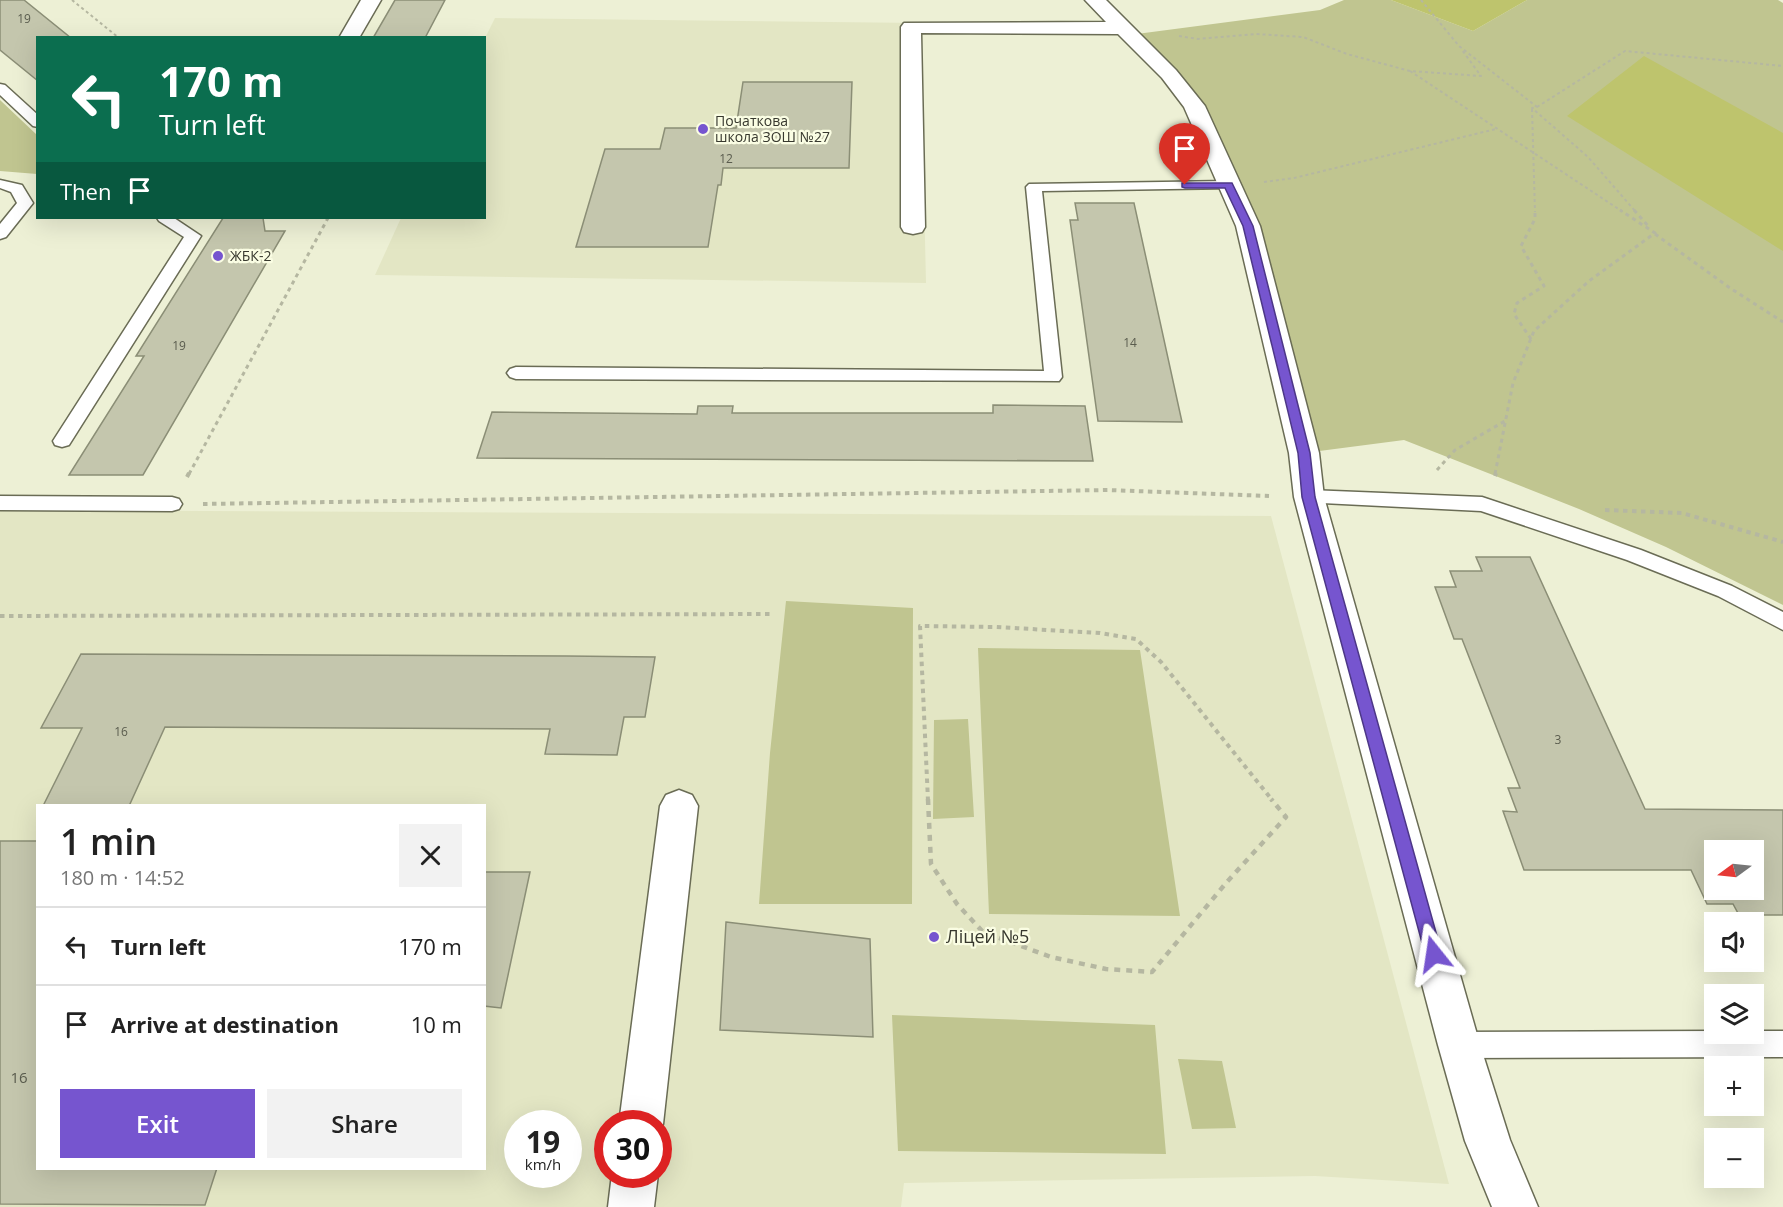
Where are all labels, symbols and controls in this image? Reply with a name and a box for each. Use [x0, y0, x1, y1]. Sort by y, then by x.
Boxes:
house number: 19 [17, 10, 31, 27]
text: 170 m [159, 52, 283, 109]
icon: left [60, 60, 138, 138]
text: Turn left [159, 106, 266, 143]
place label: Початкова школа ЗОШ №27 [715, 111, 830, 146]
marker: Початкова школа ЗОШ №27 [696, 122, 710, 136]
pin [1159, 123, 1210, 185]
icon: arrive [1168, 132, 1201, 165]
house number: 12 [719, 150, 733, 167]
icon: arrive [123, 174, 156, 207]
text: Then [60, 176, 111, 206]
place label: ЖБК-2 [230, 246, 271, 265]
marker: ЖБК-2 [211, 249, 225, 263]
house number: 14 [1123, 334, 1137, 351]
house number: 19 [172, 337, 186, 354]
house number: 16 [114, 723, 128, 740]
house number: 3 [1555, 731, 1562, 748]
text: 1 min [60, 817, 157, 866]
button: close [399, 824, 462, 887]
north arrow [1704, 840, 1764, 900]
map controls [1704, 840, 1764, 1188]
text: 180 m · 14:52 [60, 864, 185, 891]
button: sound [1704, 912, 1764, 972]
position arrow [1402, 922, 1466, 986]
place label: Ліцей №5 [946, 924, 1029, 948]
icon: left [60, 930, 93, 963]
marker: Ліцей №5 [927, 930, 941, 944]
text: Turn left [111, 931, 206, 961]
text: 170 m [398, 931, 462, 961]
button: layers [1704, 984, 1764, 1044]
icon: arrive [60, 1008, 93, 1041]
text: Arrive at destination [111, 1009, 339, 1039]
text: 10 m [411, 1009, 462, 1039]
button: + [1704, 1056, 1764, 1116]
house number: 16 [10, 1067, 28, 1087]
button: Exit [60, 1089, 255, 1158]
button: Share [267, 1089, 462, 1158]
speed limit sign: 30 [594, 1110, 672, 1188]
text: 19 [526, 1121, 560, 1162]
button: − [1704, 1128, 1764, 1188]
text: km/h [525, 1154, 561, 1174]

